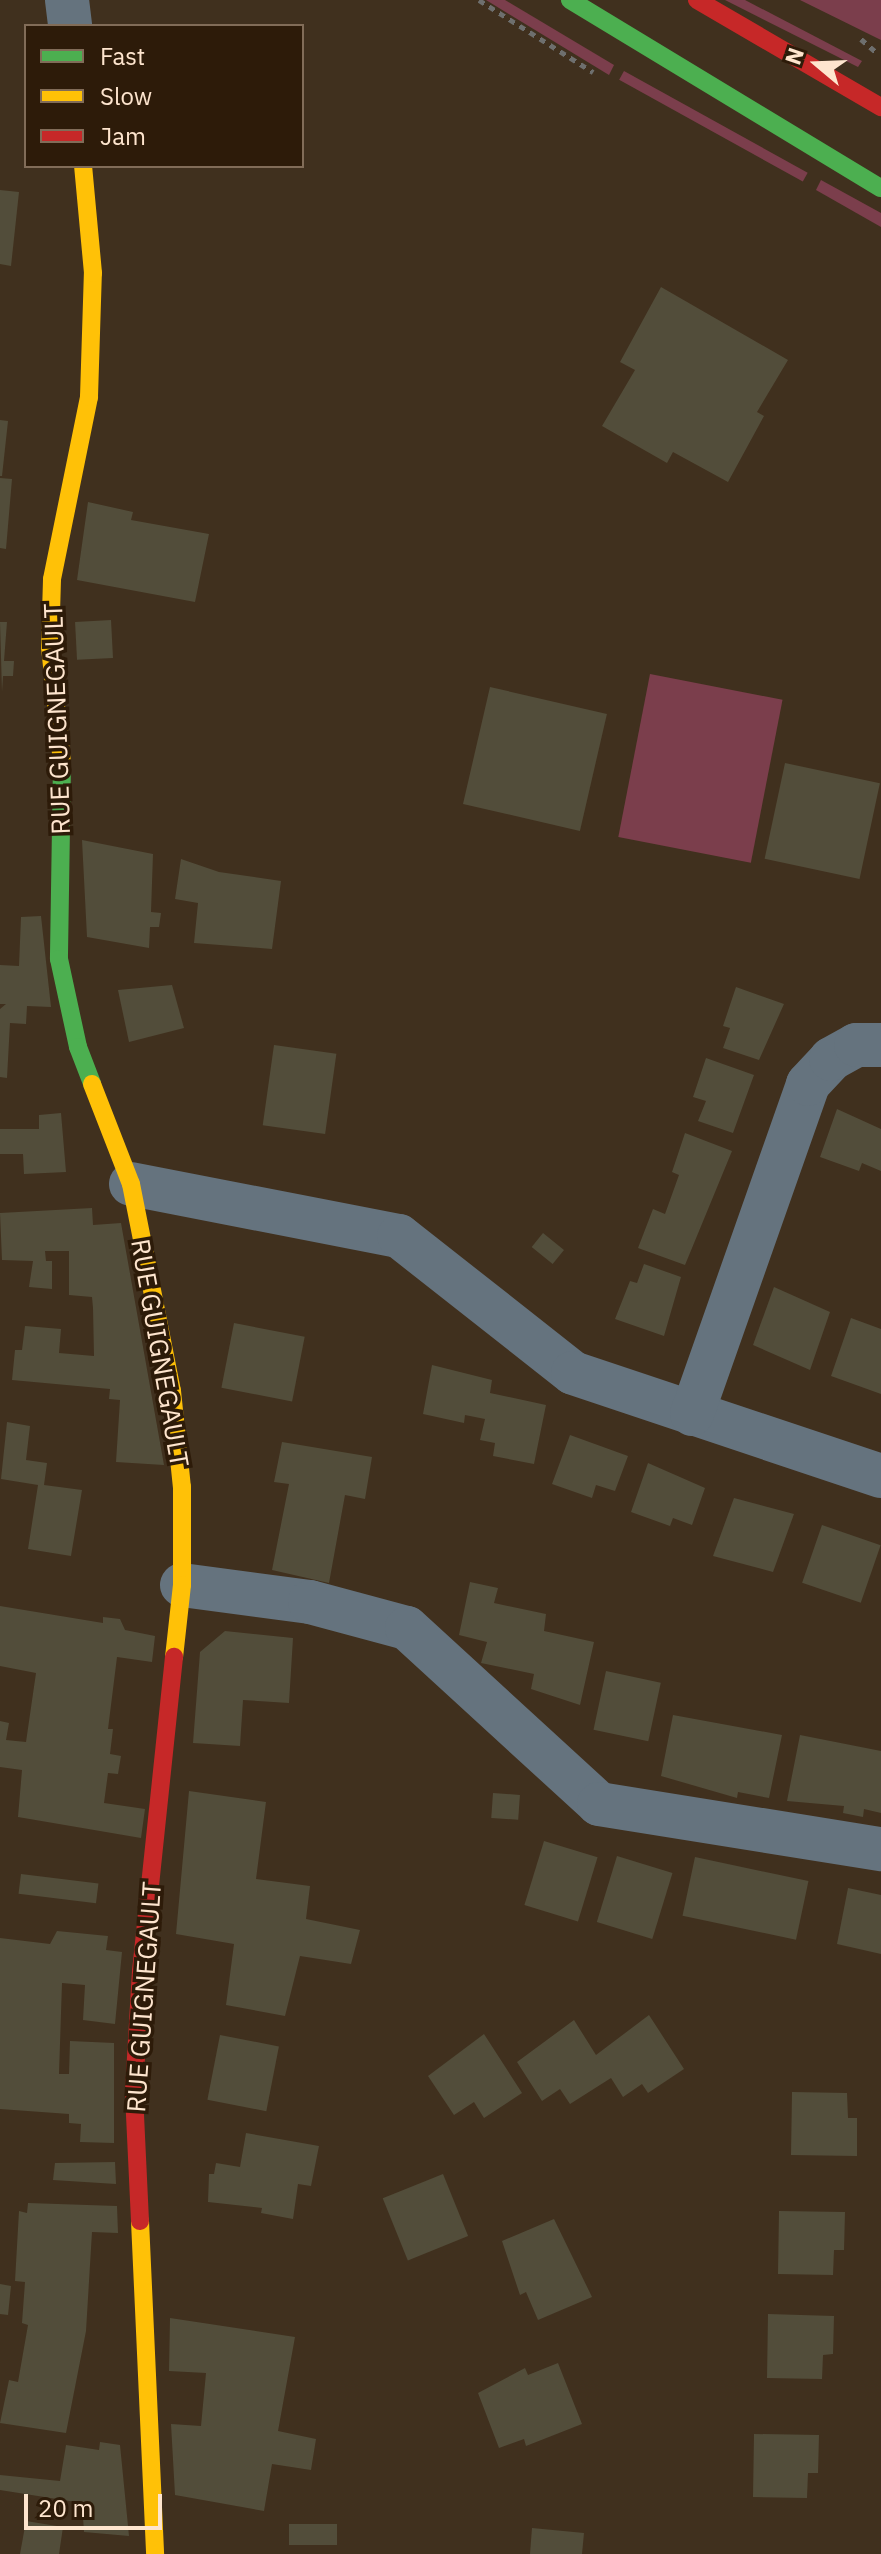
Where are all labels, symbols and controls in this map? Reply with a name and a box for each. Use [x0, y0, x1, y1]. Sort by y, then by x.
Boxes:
legend [24, 24, 304, 168]
north arrow [777, 24, 857, 104]
text: Fast [100, 40, 145, 72]
text: N [778, 44, 810, 68]
text: Slow [100, 80, 152, 112]
text: Jam [100, 120, 146, 152]
street label: RUE GUIGNEGAULT [37, 603, 77, 835]
street label: RUE GUIGNEGAULT [125, 1237, 195, 1469]
street label: RUE GUIGNEGAULT [120, 1881, 168, 2113]
scale bar [28, 2478, 166, 2528]
text: 20 m [38, 2492, 93, 2524]

